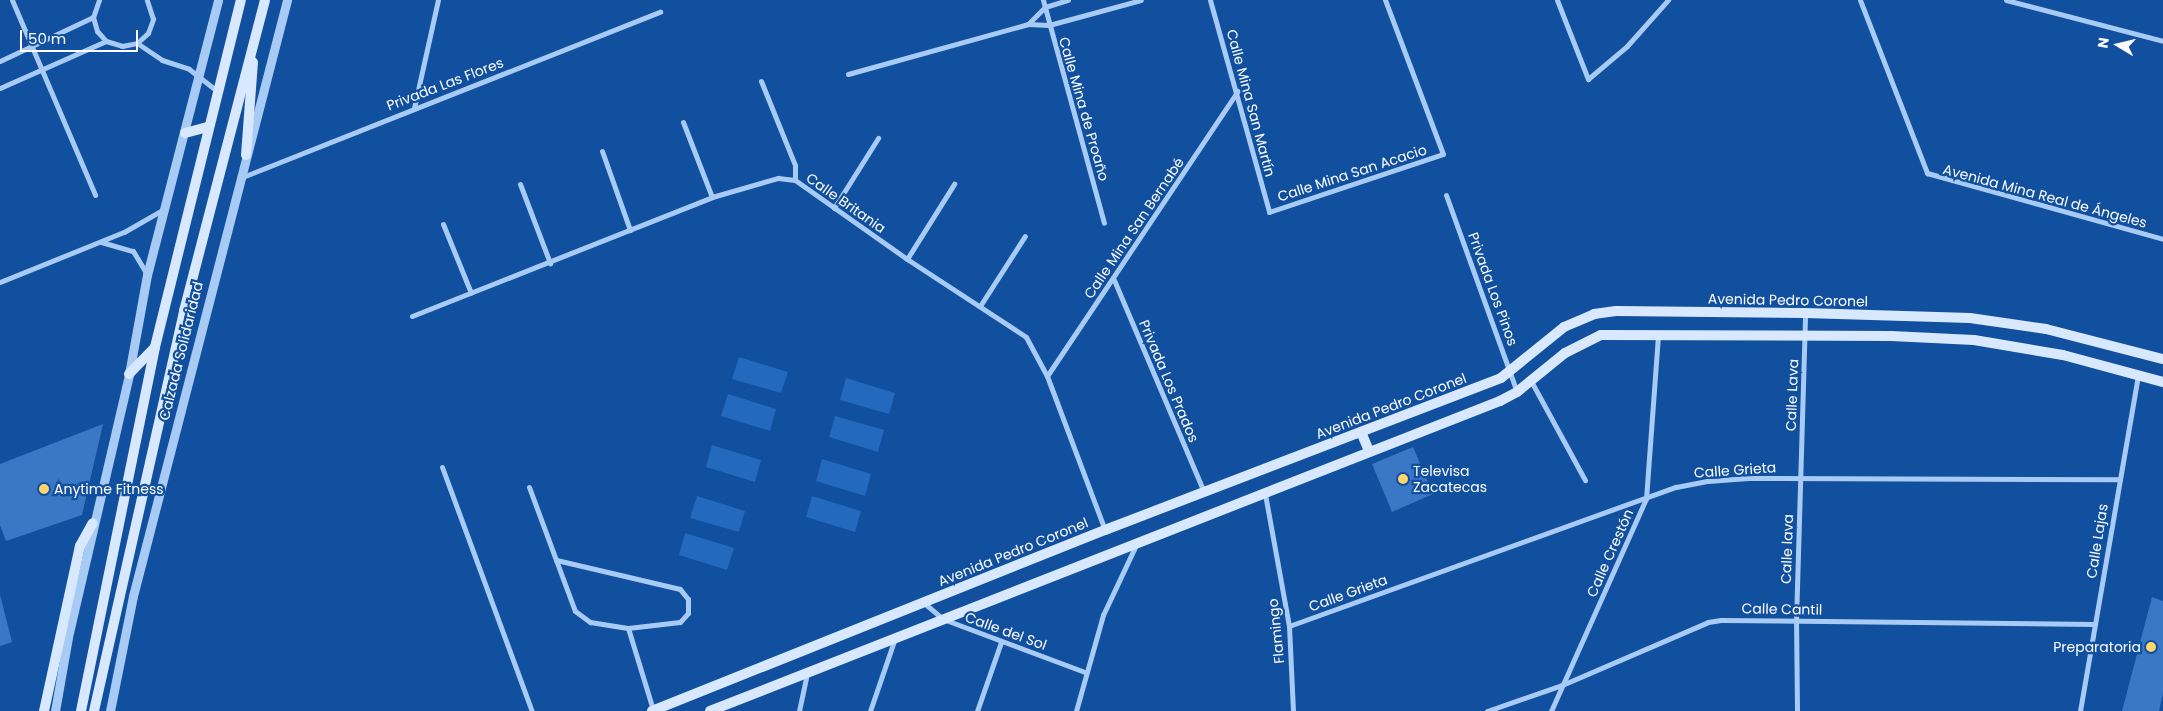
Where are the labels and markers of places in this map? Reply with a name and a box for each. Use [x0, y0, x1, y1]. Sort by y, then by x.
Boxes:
place label: Televisa Zacatecas [1413, 463, 1487, 496]
marker: Televisa Zacatecas [1397, 473, 1409, 485]
place label: Anytime Fitness [54, 481, 164, 497]
marker: Anytime Fitness [38, 483, 50, 495]
place label: Preparatoria [2053, 639, 2141, 655]
marker: Preparatoria [2145, 641, 2157, 653]

